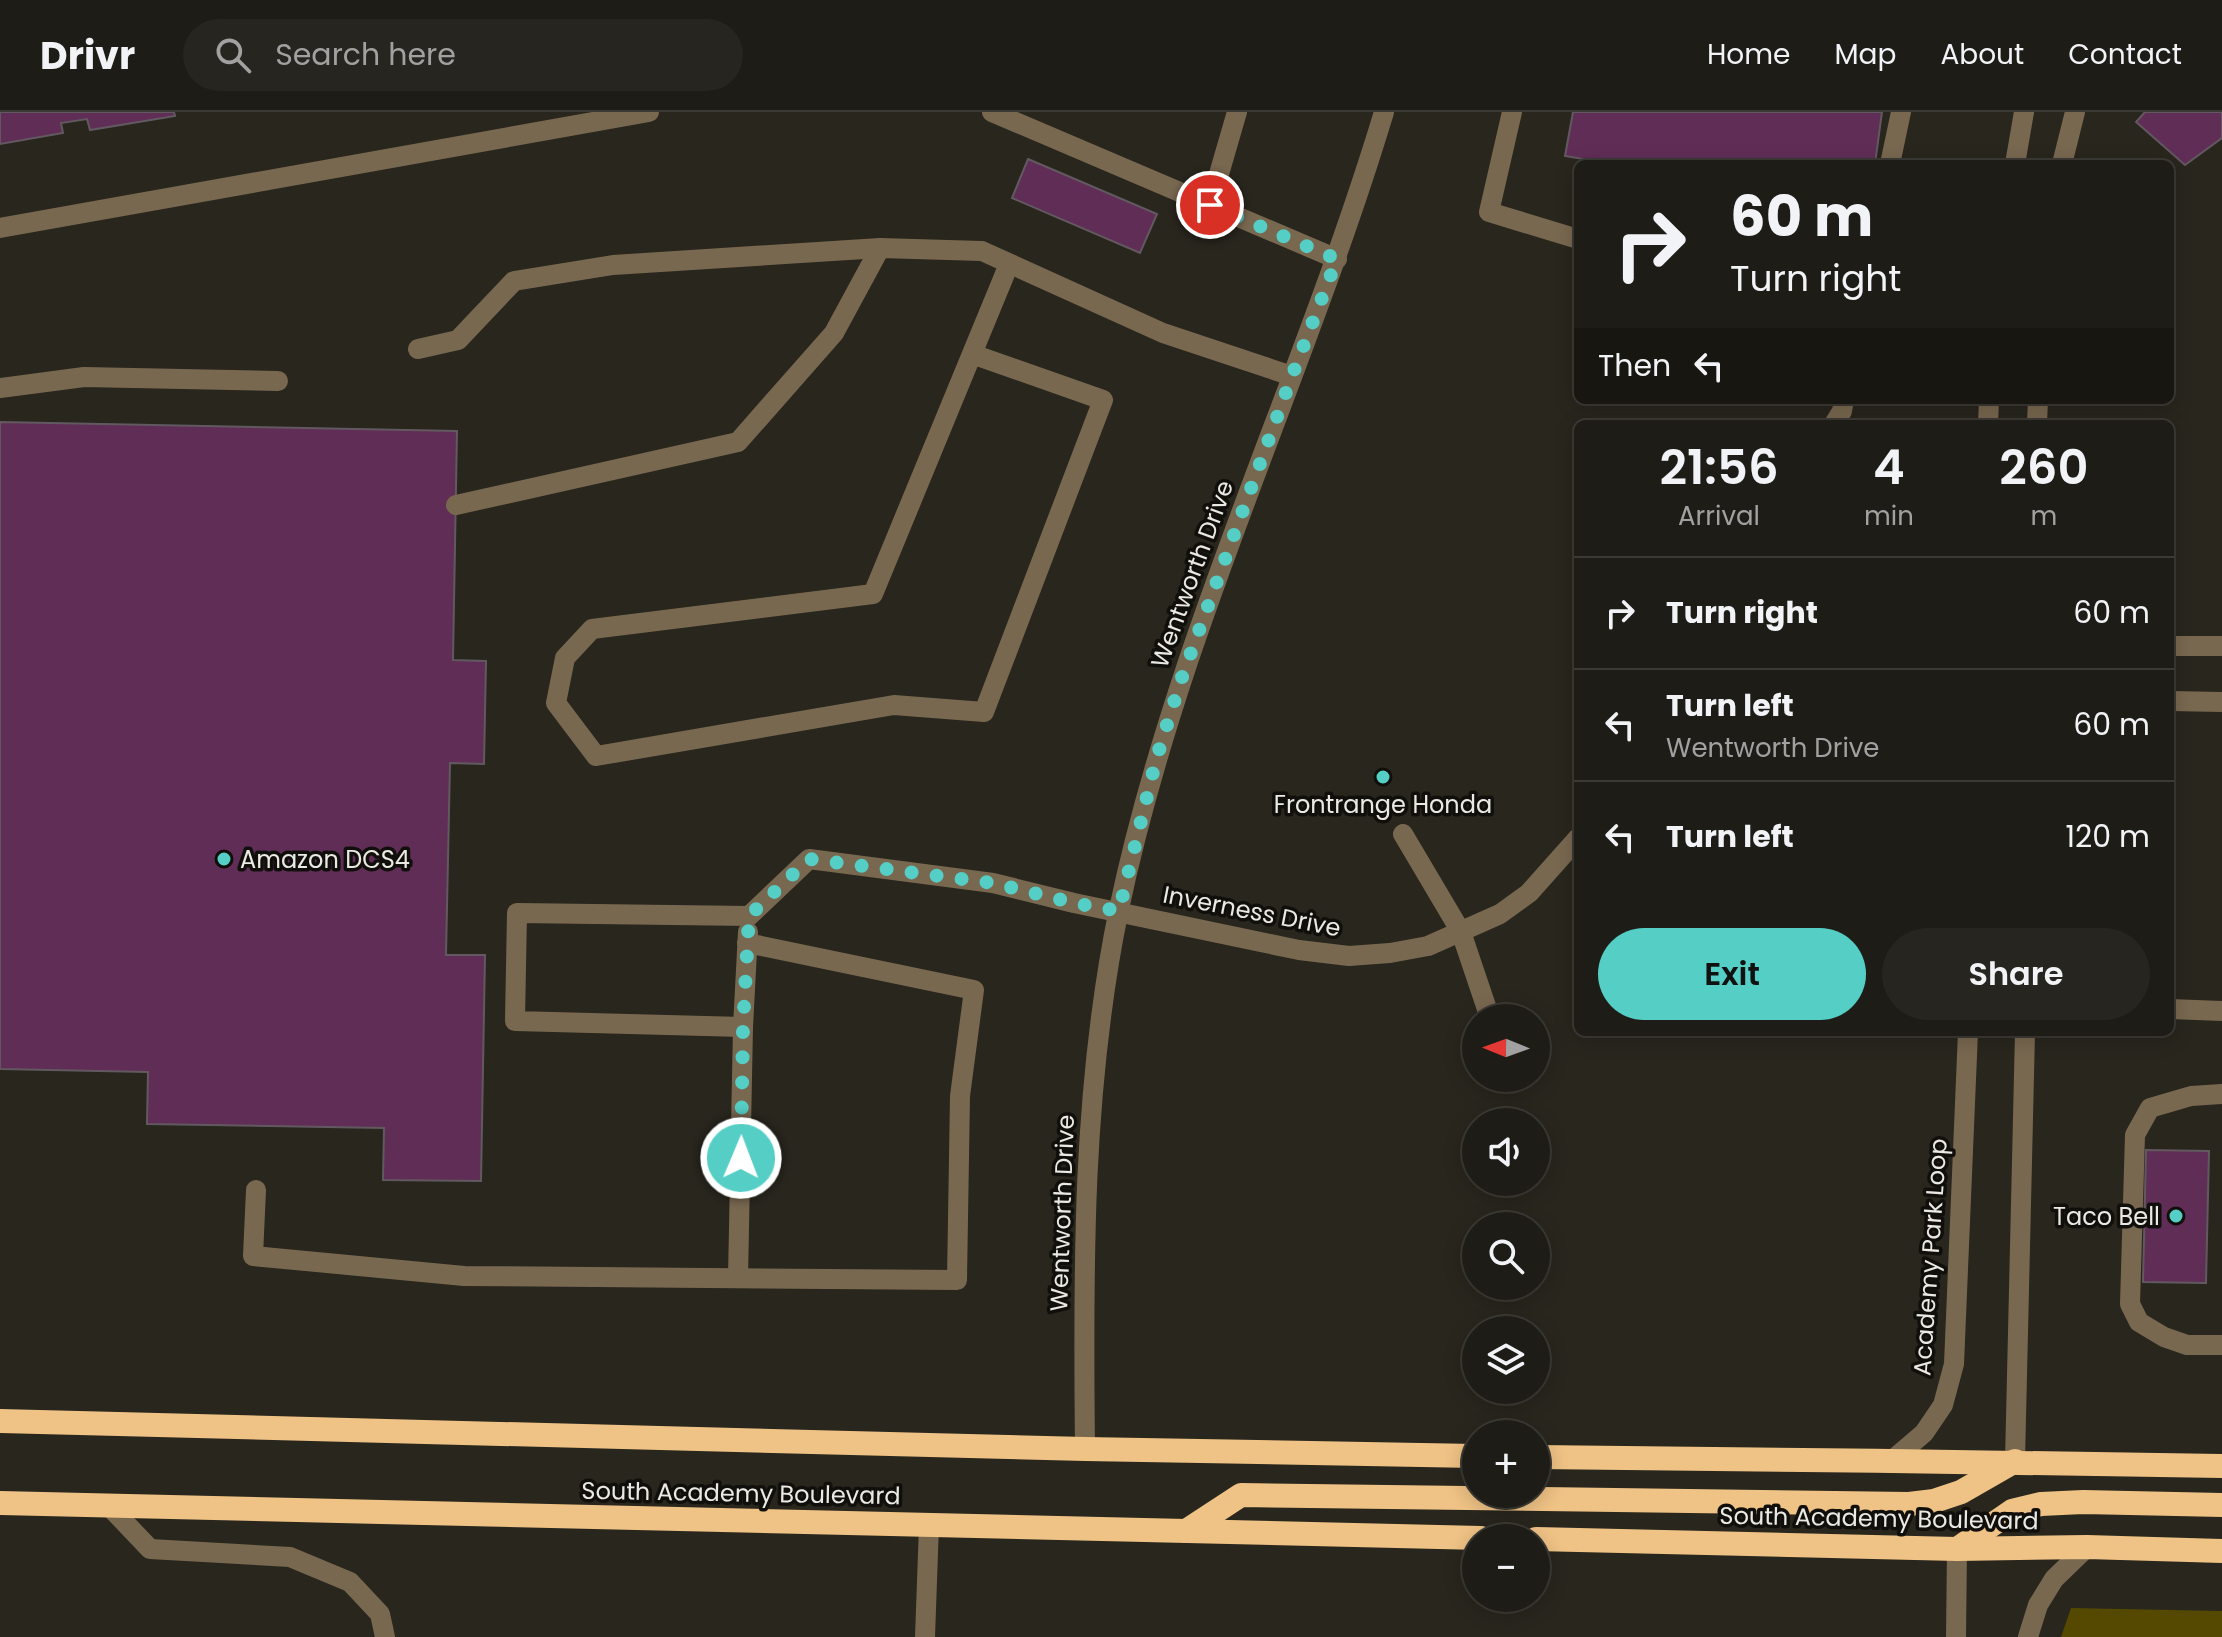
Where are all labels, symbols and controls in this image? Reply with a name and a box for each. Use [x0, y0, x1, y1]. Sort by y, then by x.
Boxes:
search box [183, 19, 743, 91]
text: Drivr [40, 29, 135, 82]
icon: search [211, 33, 255, 77]
text: Search here [275, 33, 456, 76]
text: Home [1707, 35, 1790, 74]
text: Map [1834, 35, 1896, 74]
text: About [1940, 35, 2024, 74]
text: Contact [2068, 35, 2182, 74]
pin [1176, 171, 1244, 239]
text: 60 m [1730, 177, 1873, 256]
icon: arrive [1188, 183, 1232, 227]
icon: right [1598, 192, 1702, 296]
text: Turn right [1730, 253, 1901, 304]
text: Then [1598, 344, 1671, 387]
icon: left [1687, 344, 1731, 388]
text: 21:56 [1659, 434, 1779, 501]
text: 4 [1873, 434, 1905, 501]
text: 260 [1999, 434, 2089, 501]
street label: Wentworth Drive [1143, 476, 1241, 672]
text: Arrival [1678, 498, 1760, 534]
text: min [1864, 498, 1914, 534]
text: m [2031, 498, 2057, 534]
icon: right [1598, 591, 1642, 635]
text: Turn right [1666, 591, 1818, 634]
text: 60 m [2073, 591, 2150, 634]
text: Turn left [1666, 684, 1794, 727]
icon: left [1598, 703, 1642, 747]
text: 60 m [2073, 703, 2150, 746]
text: Wentworth Drive [1666, 730, 1880, 766]
marker: Frontrange Honda [1374, 768, 1392, 786]
place label: Frontrange Honda [1274, 788, 1492, 821]
icon: left [1598, 815, 1642, 859]
text: Turn left [1666, 815, 1794, 858]
text: 120 m [2065, 815, 2150, 858]
place label: Amazon DCS4 [240, 843, 410, 876]
marker: Amazon DCS4 [215, 850, 233, 868]
street label: Inverness Drive [1160, 878, 1344, 944]
button: Exit [1598, 928, 1866, 1020]
button: Share [1882, 928, 2150, 1020]
north arrow [1462, 1004, 1550, 1092]
map controls [1462, 1004, 1550, 1612]
button: sound [1462, 1108, 1550, 1196]
street label: Wentworth Drive [1042, 1114, 1082, 1312]
position arrow [699, 1116, 783, 1200]
street label: Academy Park Loop [1905, 1137, 1955, 1377]
place label: Taco Bell [2053, 1200, 2160, 1233]
marker: Taco Bell [2167, 1207, 2185, 1225]
button: search [1462, 1212, 1550, 1300]
button: layers [1462, 1316, 1550, 1404]
button: + [1462, 1420, 1550, 1508]
street label: South Academy Boulevard [581, 1474, 901, 1512]
street label: South Academy Boulevard [1719, 1499, 2039, 1537]
button: − [1462, 1524, 1550, 1612]

